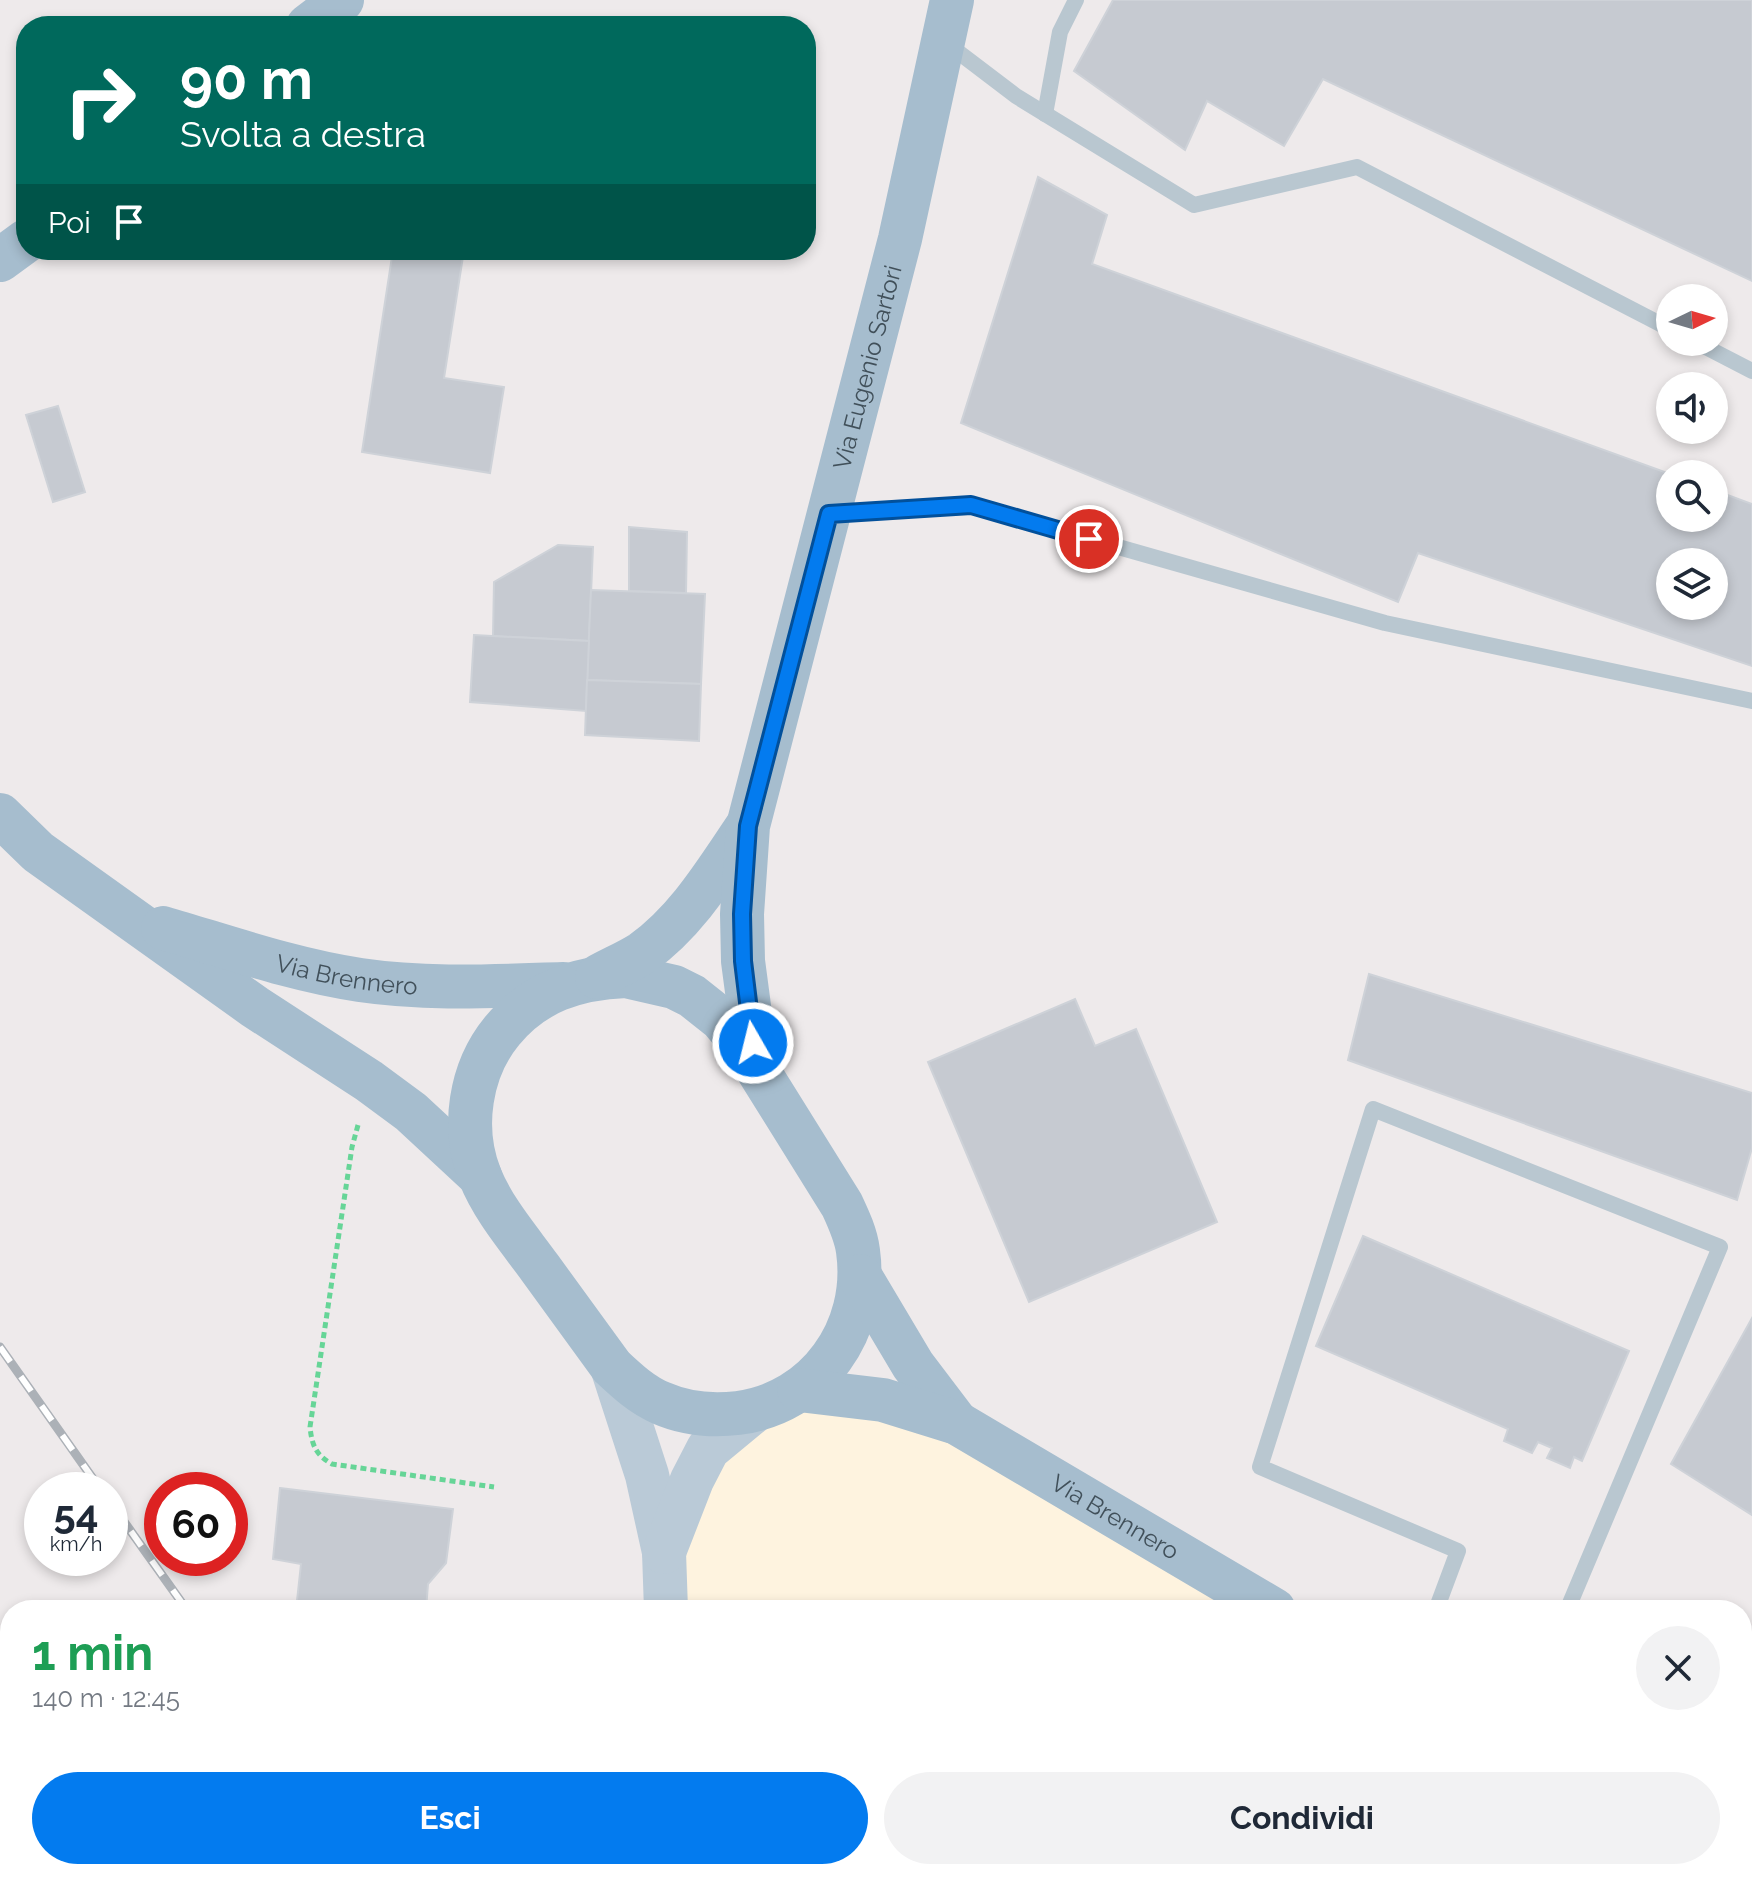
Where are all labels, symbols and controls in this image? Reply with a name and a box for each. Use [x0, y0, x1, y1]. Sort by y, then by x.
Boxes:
text: 90 m [180, 46, 313, 112]
icon: right [48, 48, 152, 152]
text: Svolta a destra [180, 113, 426, 155]
icon: arrive [107, 200, 151, 244]
text: Poi [48, 205, 91, 240]
street label: Via Eugenio Sartori [826, 262, 907, 472]
north arrow [1656, 284, 1728, 356]
map controls [1656, 284, 1728, 620]
button: sound [1656, 372, 1728, 444]
button: search [1656, 460, 1728, 532]
pin [1055, 505, 1123, 573]
icon: arrive [1067, 517, 1111, 561]
button: layers [1656, 548, 1728, 620]
street label: Via Brennero [273, 948, 418, 1000]
position arrow [711, 1001, 795, 1085]
street label: Via Brennero [1046, 1468, 1184, 1565]
speed limit sign: 60 [144, 1472, 248, 1576]
text: 54 [53, 1490, 98, 1537]
text: km/h [50, 1532, 102, 1556]
text: 1 min [32, 1625, 153, 1681]
button: close [1636, 1626, 1720, 1710]
text: 140 m · 12:45 [32, 1683, 180, 1713]
button: Esci [32, 1772, 868, 1864]
button: Condividi [884, 1772, 1720, 1864]

